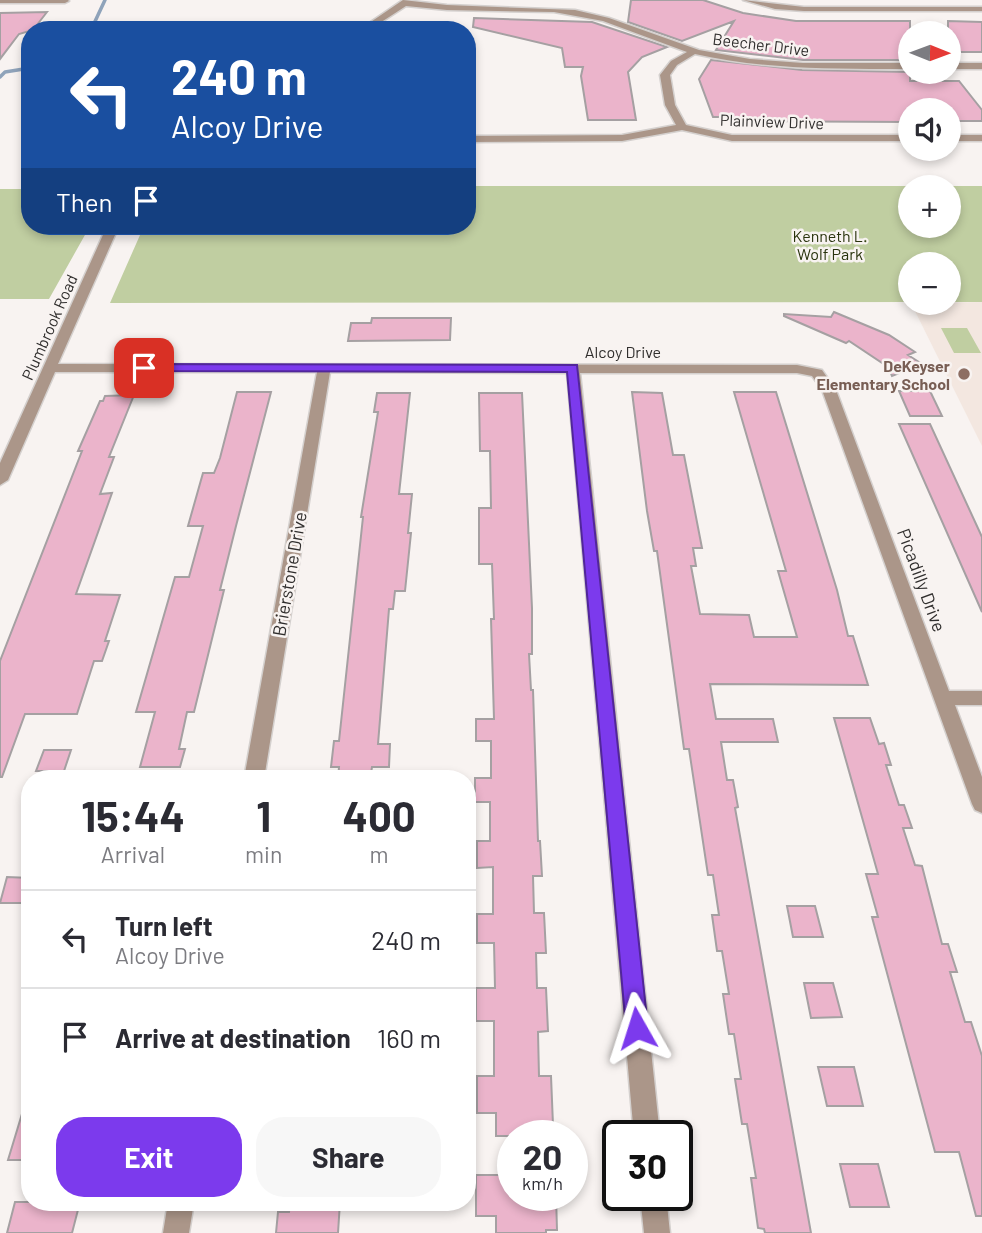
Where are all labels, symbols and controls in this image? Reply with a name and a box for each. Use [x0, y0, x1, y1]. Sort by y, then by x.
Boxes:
north arrow [898, 21, 961, 84]
map controls [898, 21, 961, 315]
street label: Beecher Drive [712, 29, 810, 59]
text: 240 m [171, 46, 307, 105]
icon: left [56, 49, 147, 140]
button: sound [898, 98, 961, 161]
text: Alcoy Drive [171, 106, 324, 144]
street label: Plainview Drive [720, 110, 824, 132]
button: + [898, 175, 961, 238]
icon: arrive [127, 182, 165, 220]
text: Then [56, 186, 113, 217]
park label: Kenneth L. Wolf Park [793, 226, 867, 263]
button: − [898, 252, 961, 315]
street label: Plumbrook Road [17, 271, 81, 383]
pin [114, 338, 174, 398]
street label: Alcoy Drive [585, 342, 661, 361]
icon: arrive [125, 349, 163, 387]
place label: DeKeyser Elementary School [817, 356, 950, 393]
marker: DeKeyser Elementary School [956, 366, 972, 382]
street label: Brierstone Drive [267, 510, 311, 638]
street label: Picadilly Drive [893, 525, 951, 635]
text: 15:44 [81, 790, 185, 840]
text: 1 [256, 790, 271, 840]
text: 400 [342, 790, 416, 840]
text: Arrival [101, 840, 165, 868]
text: min [245, 840, 282, 868]
text: m [370, 840, 389, 868]
text: Turn left [115, 910, 213, 941]
icon: left [56, 920, 94, 958]
text: 240 m [371, 924, 441, 955]
text: Alcoy Drive [115, 941, 225, 969]
position arrow [600, 991, 674, 1065]
icon: arrive [56, 1018, 94, 1056]
text: Arrive at destination [115, 1022, 351, 1053]
text: 160 m [377, 1022, 441, 1053]
button: Exit [56, 1117, 242, 1197]
button: Share [256, 1117, 441, 1197]
speed limit sign: 30 [602, 1120, 693, 1211]
text: 20 [523, 1135, 562, 1177]
text: km/h [522, 1172, 563, 1194]

